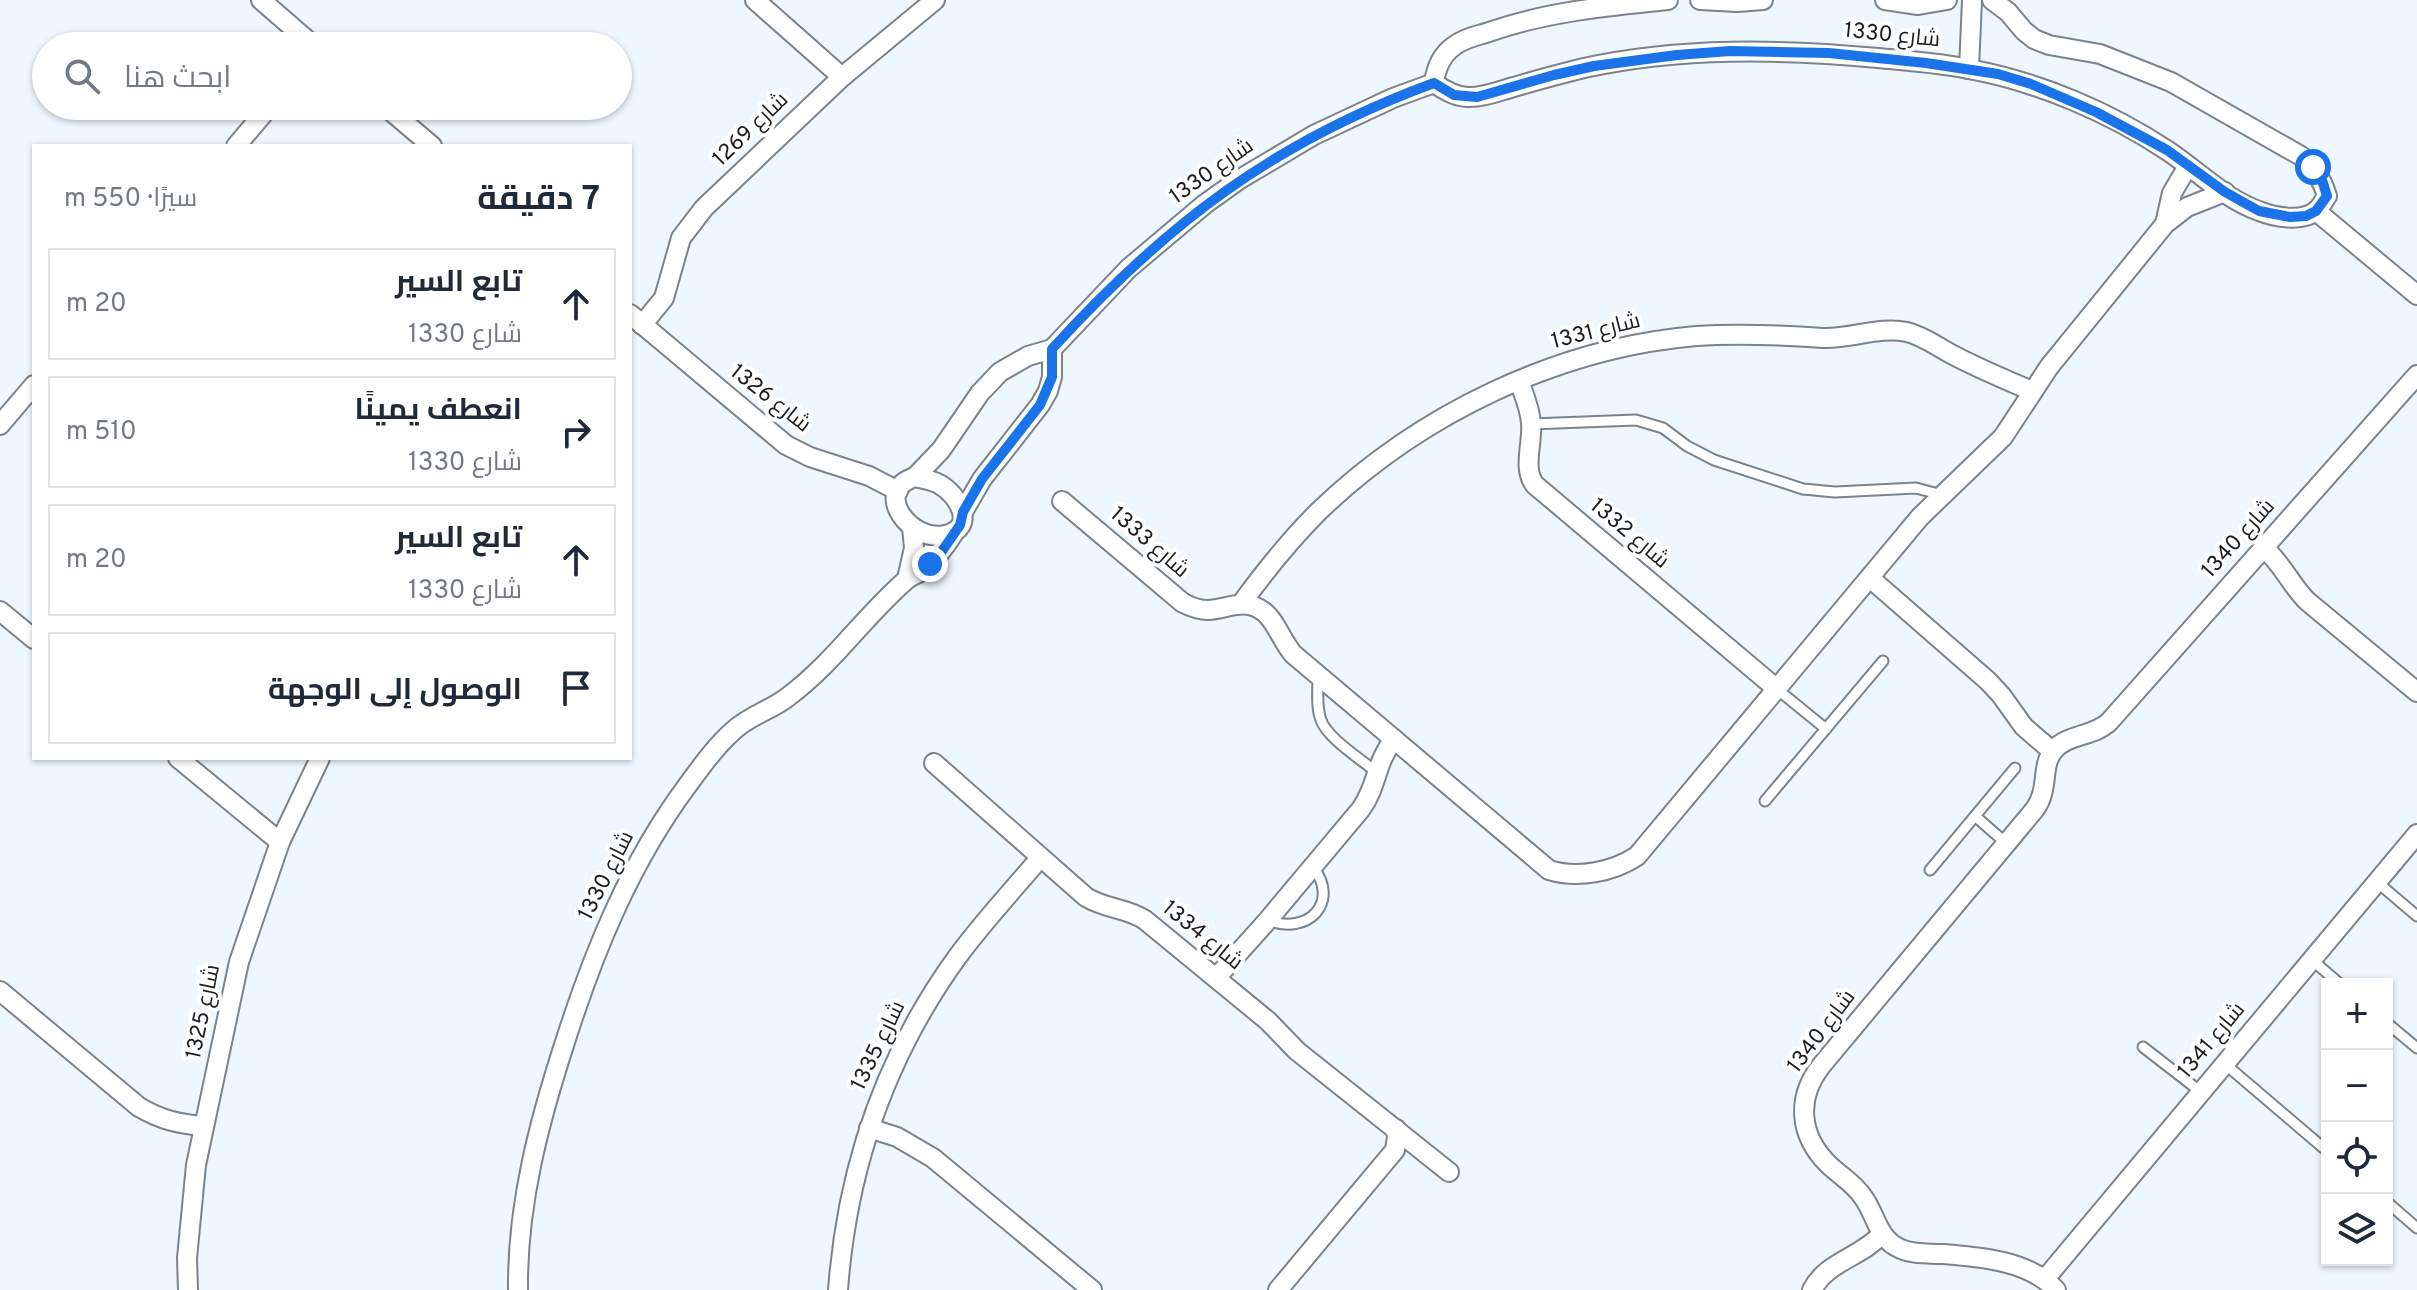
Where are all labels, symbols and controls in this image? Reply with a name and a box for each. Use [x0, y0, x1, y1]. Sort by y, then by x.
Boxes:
street label: شارع 1330 [1843, 18, 1941, 54]
search box [32, 32, 632, 120]
icon: search [60, 54, 104, 98]
text: ابحث هنا [124, 61, 231, 98]
street label: شارع 1269 [707, 87, 795, 173]
street label: شارع 1330 [1165, 133, 1259, 211]
route start [2295, 149, 2331, 185]
text: 7 دقيقة [477, 179, 600, 222]
text: سيرًا · 550 m [64, 183, 197, 216]
text: تابع السير [395, 265, 522, 302]
icon: ahead [554, 282, 598, 326]
text: 20 m [66, 288, 127, 321]
street label: شارع 1331 [1549, 308, 1643, 356]
text: شارع 1330 [408, 319, 522, 352]
street label: شارع 1326 [724, 359, 816, 439]
text: انعطف يمينًا [355, 393, 522, 430]
icon: right [554, 410, 598, 454]
text: 510 m [66, 416, 137, 449]
text: شارع 1330 [408, 447, 522, 480]
street label: شارع 1332 [1584, 493, 1674, 575]
street label: شارع 1340 [2196, 494, 2282, 584]
street label: شارع 1333 [1104, 501, 1194, 585]
text: تابع السير [395, 521, 522, 558]
icon: ahead [554, 538, 598, 582]
text: 20 m [66, 544, 127, 577]
route end [912, 546, 948, 582]
text: شارع 1330 [408, 575, 522, 608]
icon: arrive [554, 666, 598, 710]
text: الوصول إلى الوجهة [268, 673, 522, 710]
street label: شارع 1330 [573, 827, 641, 925]
street label: شارع 1334 [1156, 895, 1248, 977]
street label: شارع 1325 [181, 962, 227, 1062]
map controls [2321, 978, 2393, 1266]
button: + [2321, 978, 2393, 1050]
street label: شارع 1340 [1782, 985, 1862, 1079]
street label: شارع 1335 [846, 997, 912, 1095]
street label: شارع 1341 [2172, 997, 2252, 1085]
button: − [2321, 1050, 2393, 1122]
button: locate [2321, 1122, 2393, 1194]
button: layers [2321, 1194, 2393, 1266]

